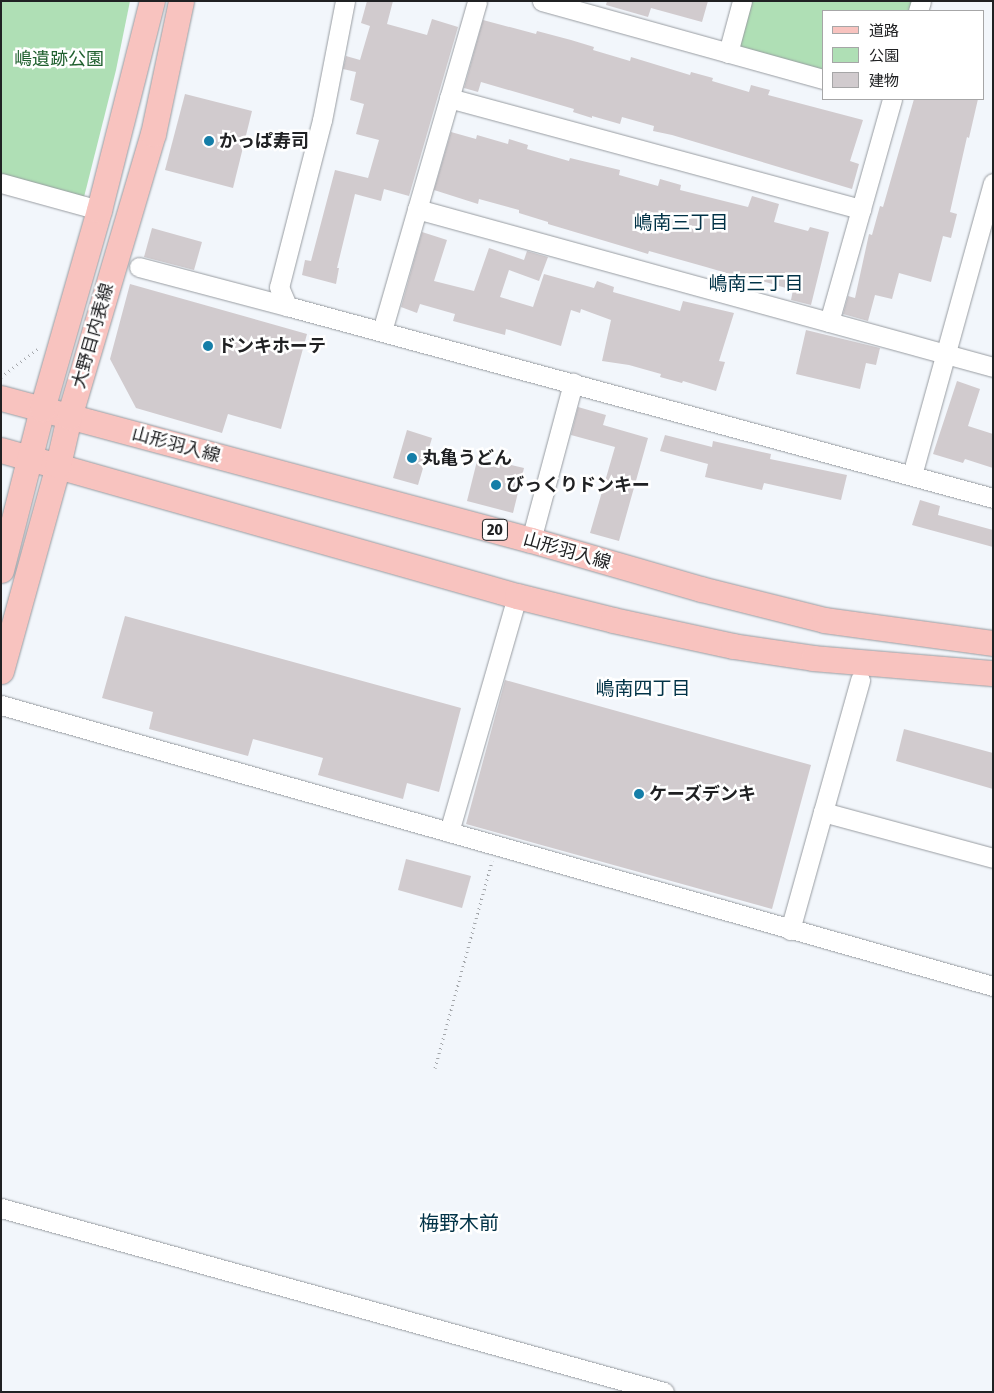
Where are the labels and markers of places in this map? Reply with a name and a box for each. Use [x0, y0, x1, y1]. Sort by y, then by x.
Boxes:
place label: かっぱ寿司 [219, 130, 309, 152]
marker: かっぱ寿司 [203, 135, 215, 147]
place label: ドンキホーテ [218, 335, 326, 357]
marker: ドンキホーテ [202, 340, 214, 352]
place label: 丸亀うどん [422, 447, 512, 469]
marker: 丸亀うどん [406, 452, 418, 464]
place label: びっくりドンキー [506, 474, 650, 496]
marker: びっくりドンキー [490, 479, 502, 491]
place label: ケーズデンキ [649, 783, 757, 805]
marker: ケーズデンキ [633, 788, 645, 800]

